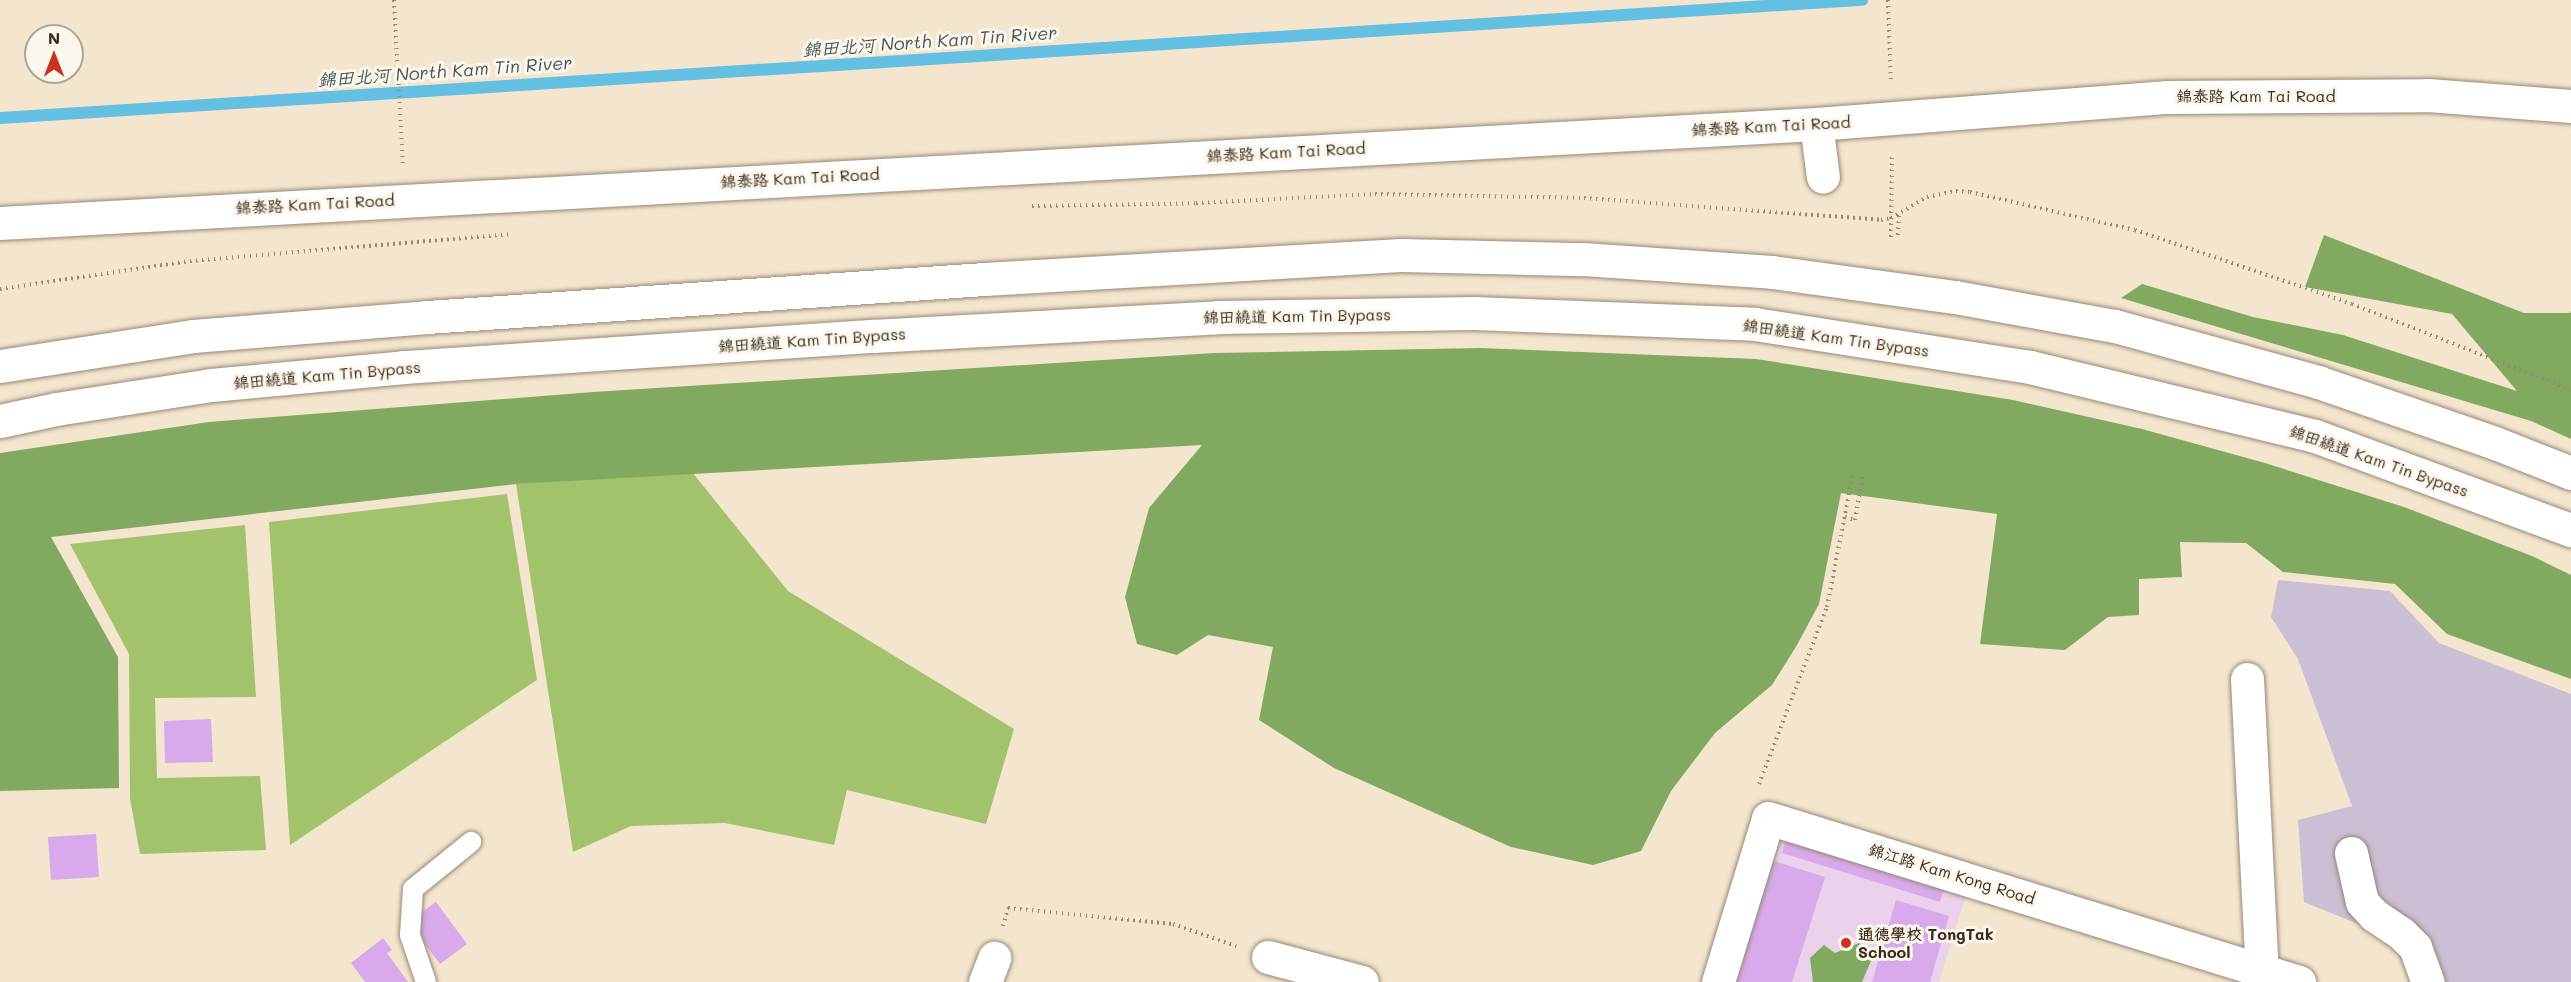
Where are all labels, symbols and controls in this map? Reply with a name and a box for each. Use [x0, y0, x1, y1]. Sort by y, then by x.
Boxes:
water label: 錦田北河 North Kam Tin River [802, 21, 1058, 61]
north arrow [24, 24, 84, 84]
text: N [48, 27, 60, 48]
water label: 錦田北河 North Kam Tin River [317, 51, 573, 91]
street label: 錦泰路 Kam Tai Road [2176, 86, 2336, 106]
street label: 錦泰路 Kam Tai Road [1691, 112, 1851, 140]
street label: 錦泰路 Kam Tai Road [1206, 138, 1366, 166]
street label: 錦泰路 Kam Tai Road [720, 164, 880, 192]
street label: 錦泰路 Kam Tai Road [235, 190, 395, 218]
street label: 錦田繞道 Kam Tin Bypass [1203, 305, 1391, 327]
street label: 錦田繞道 Kam Tin Bypass [1742, 315, 1930, 361]
street label: 錦田繞道 Kam Tin Bypass [717, 324, 907, 356]
street label: 錦田繞道 Kam Tin Bypass [232, 357, 422, 393]
street label: 錦田繞道 Kam Tin Bypass [2287, 421, 2471, 501]
street label: 錦江路 Kam Kong Road [1866, 840, 2038, 908]
place label: 通德學校 TongTak School [1858, 924, 1994, 962]
marker: 通德學校 TongTak School [1839, 936, 1853, 950]

